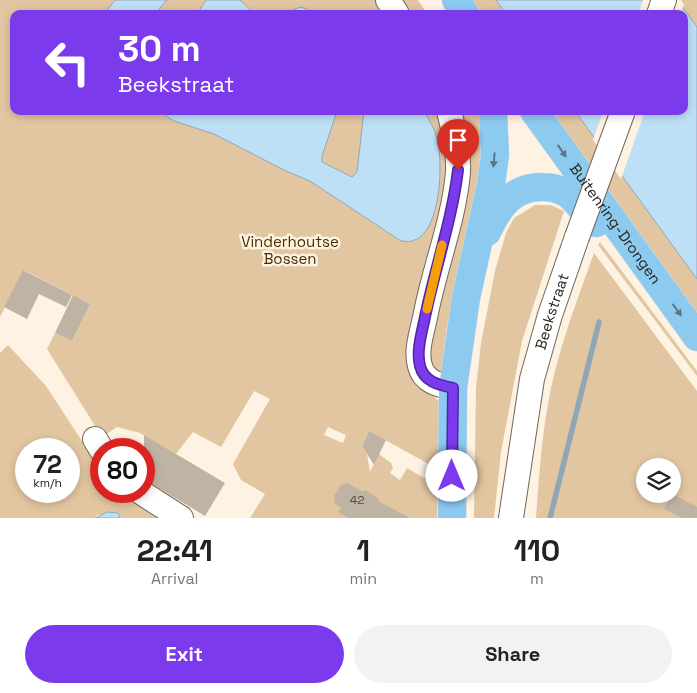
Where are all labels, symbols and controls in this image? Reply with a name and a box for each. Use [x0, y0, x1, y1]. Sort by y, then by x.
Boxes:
text: 30 m [118, 27, 201, 71]
icon: left [35, 30, 100, 95]
text: Beekstraat [118, 70, 234, 98]
pin [437, 119, 479, 170]
icon: arrive [444, 126, 472, 154]
one-way arrow [557, 144, 567, 158]
one-way arrow [490, 152, 498, 168]
street label: Buitenring-Drongen [566, 159, 666, 287]
park label: Vinderhoutse Bossen [241, 232, 339, 268]
street label: Beekstraat [531, 270, 573, 352]
one-way arrow [672, 303, 682, 316]
speed limit sign: 80 [90, 438, 155, 503]
text: 72 [33, 448, 62, 480]
position arrow [425, 449, 477, 501]
map controls [636, 458, 681, 503]
button: layers [636, 458, 681, 503]
text: km/h [33, 475, 62, 491]
house number: 42 [350, 492, 364, 508]
text: 22:41 [137, 531, 213, 570]
text: 1 [356, 531, 370, 570]
text: 110 [514, 531, 560, 570]
text: Arrival [151, 568, 199, 589]
text: min [350, 568, 377, 589]
text: m [530, 568, 544, 589]
button: Exit [25, 625, 344, 683]
button: Share [354, 625, 672, 683]

